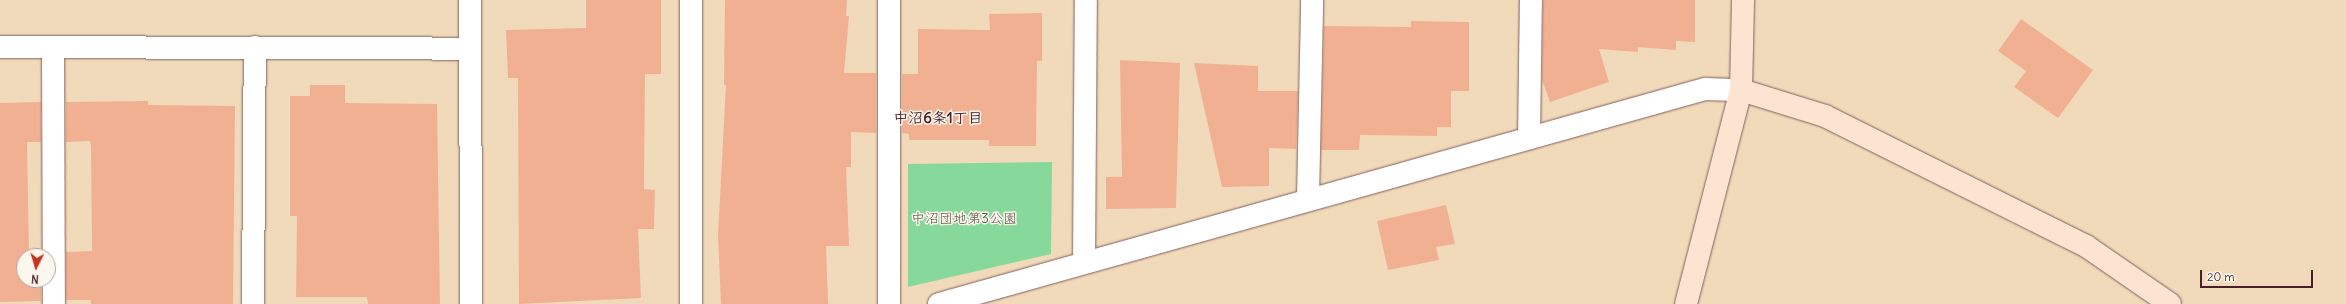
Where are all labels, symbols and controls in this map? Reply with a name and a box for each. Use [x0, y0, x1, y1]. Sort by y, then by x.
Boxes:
district label: 中沼6条1丁目 [893, 109, 983, 127]
park label: 中沼団地第3公園 [911, 210, 1017, 226]
north arrow [16, 248, 56, 288]
scale bar [2202, 262, 2315, 288]
text: 20 m [2207, 269, 2235, 284]
text: N [31, 272, 39, 286]

